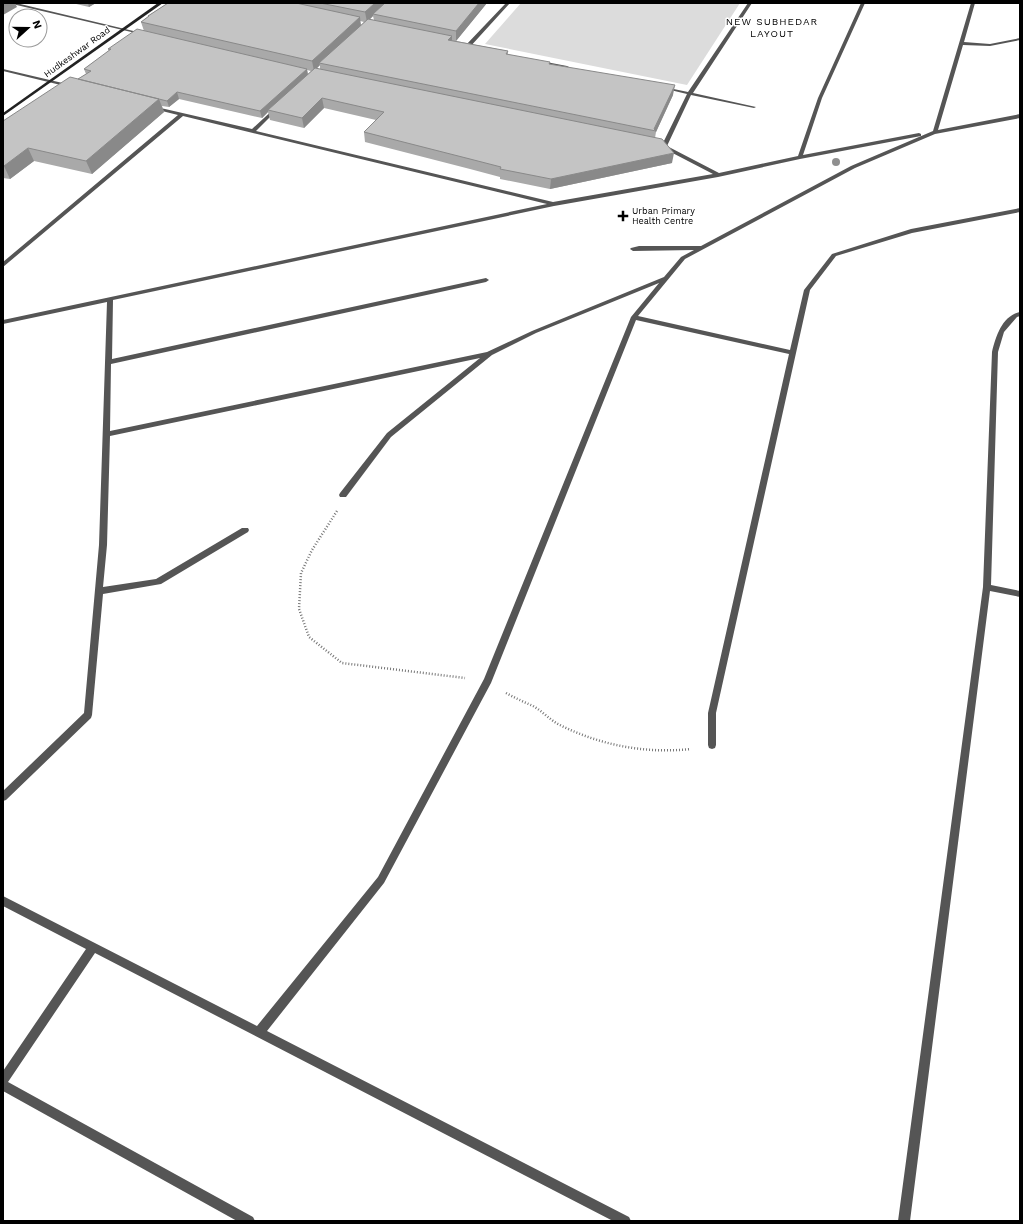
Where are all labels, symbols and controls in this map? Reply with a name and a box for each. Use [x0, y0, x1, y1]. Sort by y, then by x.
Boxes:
north arrow [8, 8, 48, 48]
district label: NEW SUBHEDAR LAYOUT [726, 16, 818, 39]
text: N [29, 18, 44, 31]
street label: Hudkeshwar Road [42, 25, 112, 79]
place label: Urban Primary Health Centre [632, 206, 695, 226]
marker: Urban Primary Health Centre [617, 210, 629, 222]

